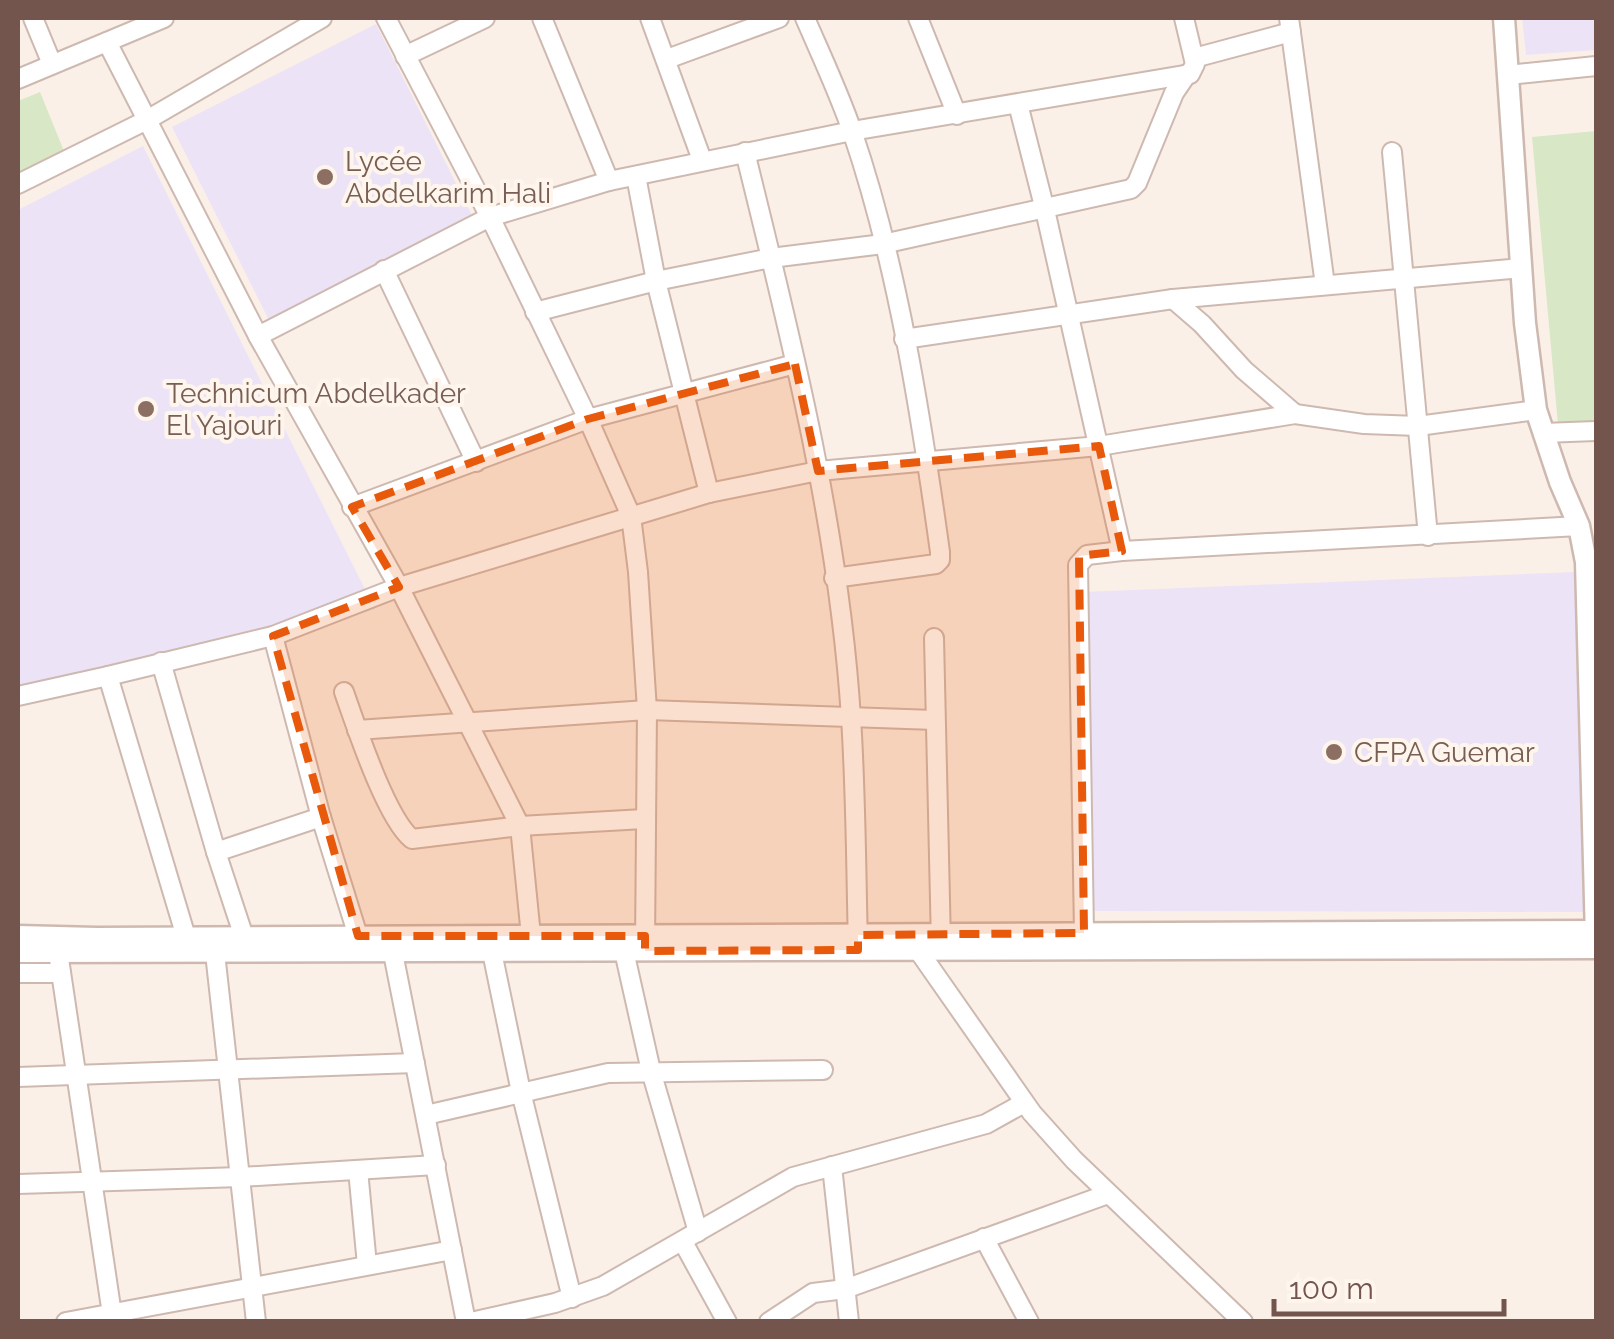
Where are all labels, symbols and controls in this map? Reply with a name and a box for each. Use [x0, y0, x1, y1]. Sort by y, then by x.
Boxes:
place label: Lycée Abdelkarim Hali [345, 145, 551, 210]
marker: Lycée Abdelkarim Hali [314, 166, 336, 188]
place label: Technicum Abdelkader El Yajouri [166, 377, 466, 442]
marker: Technicum Abdelkader El Yajouri [135, 398, 157, 420]
place label: CFPA Guemar [1354, 736, 1535, 769]
marker: CFPA Guemar [1323, 741, 1345, 763]
scale bar [1274, 1254, 1504, 1316]
text: 100 m [1289, 1271, 1374, 1306]

